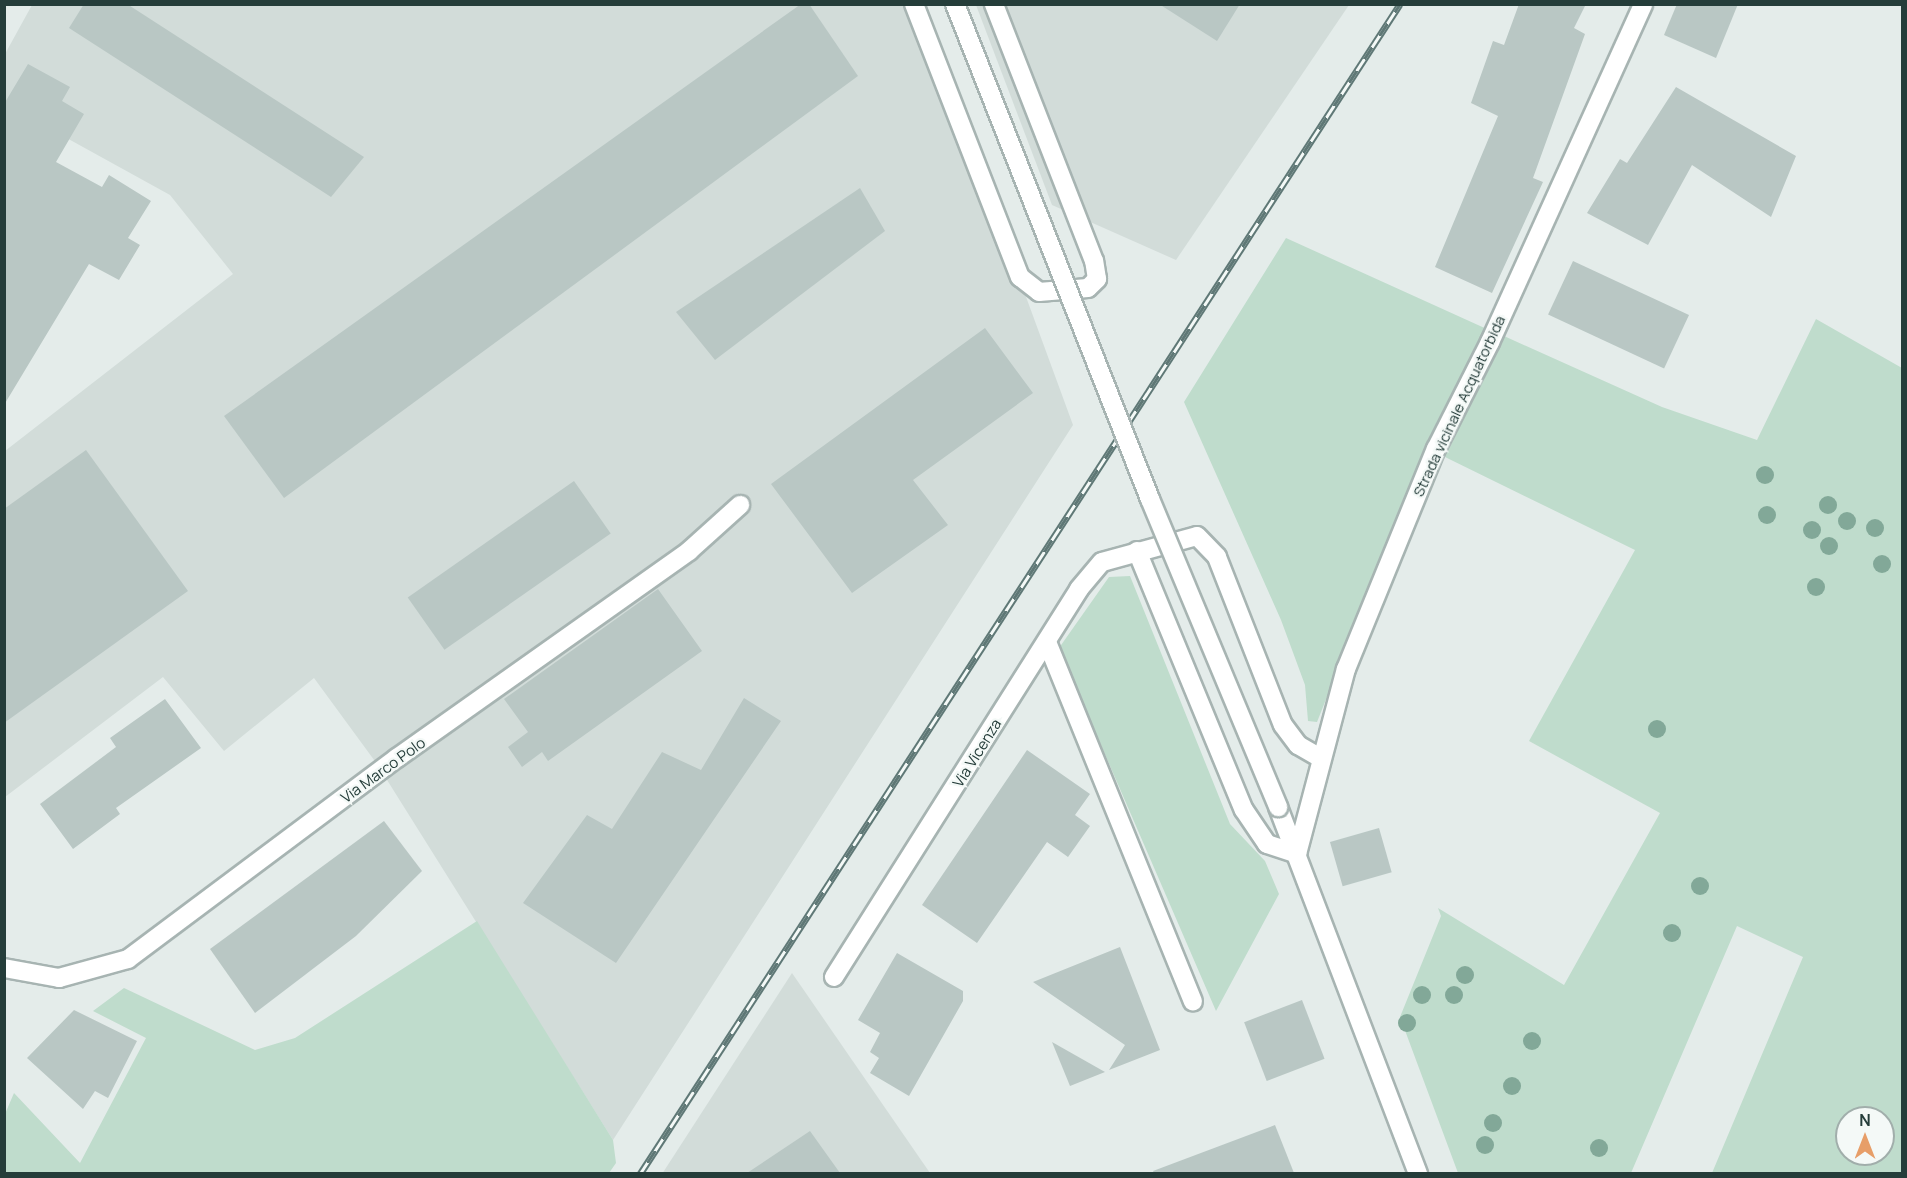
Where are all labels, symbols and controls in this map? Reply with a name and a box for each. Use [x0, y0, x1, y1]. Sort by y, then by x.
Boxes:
street label: Strada vicinale Acquatorbida [1409, 313, 1509, 499]
street label: Via Vicenza [949, 715, 1005, 791]
street label: Via Marco Polo [337, 733, 429, 807]
north arrow [1835, 1106, 1895, 1166]
text: N [1859, 1109, 1871, 1131]

